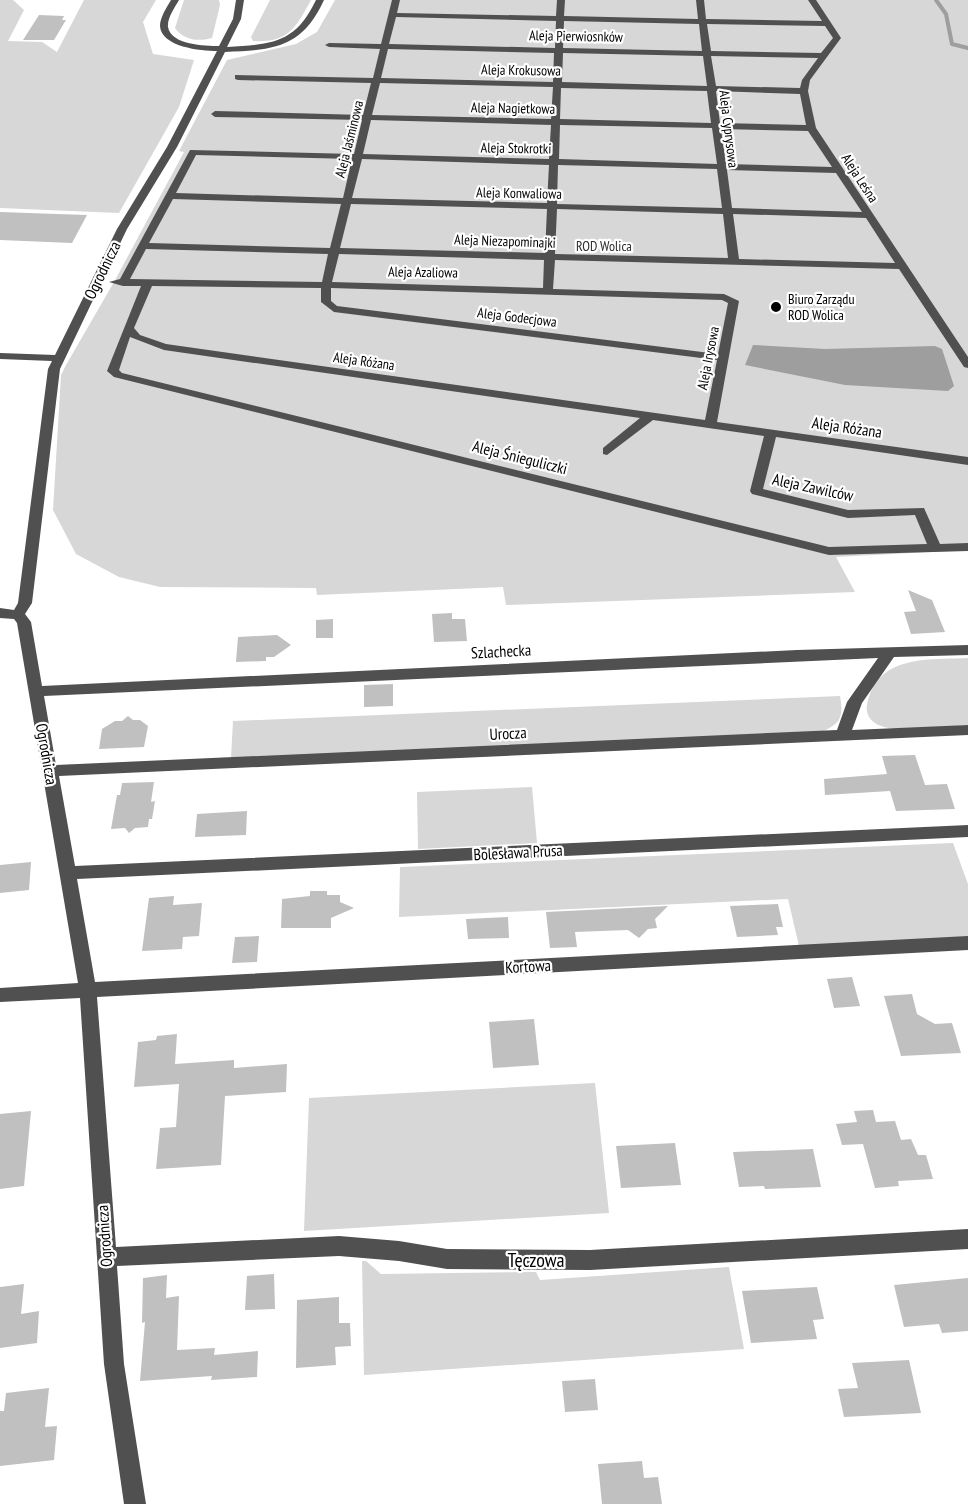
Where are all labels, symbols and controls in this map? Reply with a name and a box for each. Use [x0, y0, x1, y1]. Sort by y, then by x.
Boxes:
street label: Aleja Pierwiosnków [529, 26, 624, 46]
street label: Aleja Krokusowa [481, 60, 561, 80]
street label: Aleja Cyprysowa [715, 89, 743, 169]
street label: Aleja Jaśminowa [331, 98, 367, 180]
street label: Aleja Nagietkowa [471, 98, 555, 118]
street label: Aleja Stokrotki [481, 138, 551, 158]
street label: Aleja Leśna [838, 150, 882, 206]
street label: Aleja Konwaliowa [476, 183, 562, 203]
street label: Aleja Niezapominajki [454, 230, 556, 252]
park label: ROD Wolica [576, 237, 632, 255]
street label: Ogrodnicza [79, 238, 125, 302]
street label: Aleja Azaliowa [388, 262, 458, 282]
place label: Biuro Zarządu ROD Wolica [788, 290, 854, 324]
marker: Biuro Zarządu ROD Wolica [769, 300, 783, 314]
street label: Aleja Godecjowa [476, 303, 558, 331]
street label: Aleja Irysowa [693, 325, 723, 391]
street label: Aleja Różana [332, 348, 396, 374]
street label: Aleja Różana [811, 412, 883, 442]
street label: Aleja Śnieguliczki [471, 436, 569, 478]
street label: Aleja Zawilców [771, 469, 856, 505]
street label: Szlachecka [470, 639, 532, 663]
street label: Ogrodnicza [32, 722, 62, 786]
street label: Urocza [489, 722, 527, 744]
street label: Bolesława Prusa [473, 840, 563, 864]
street label: Kortowa [505, 955, 551, 977]
street label: Ogrodnicza [92, 1204, 116, 1268]
street label: Tęczowa [508, 1247, 565, 1273]

